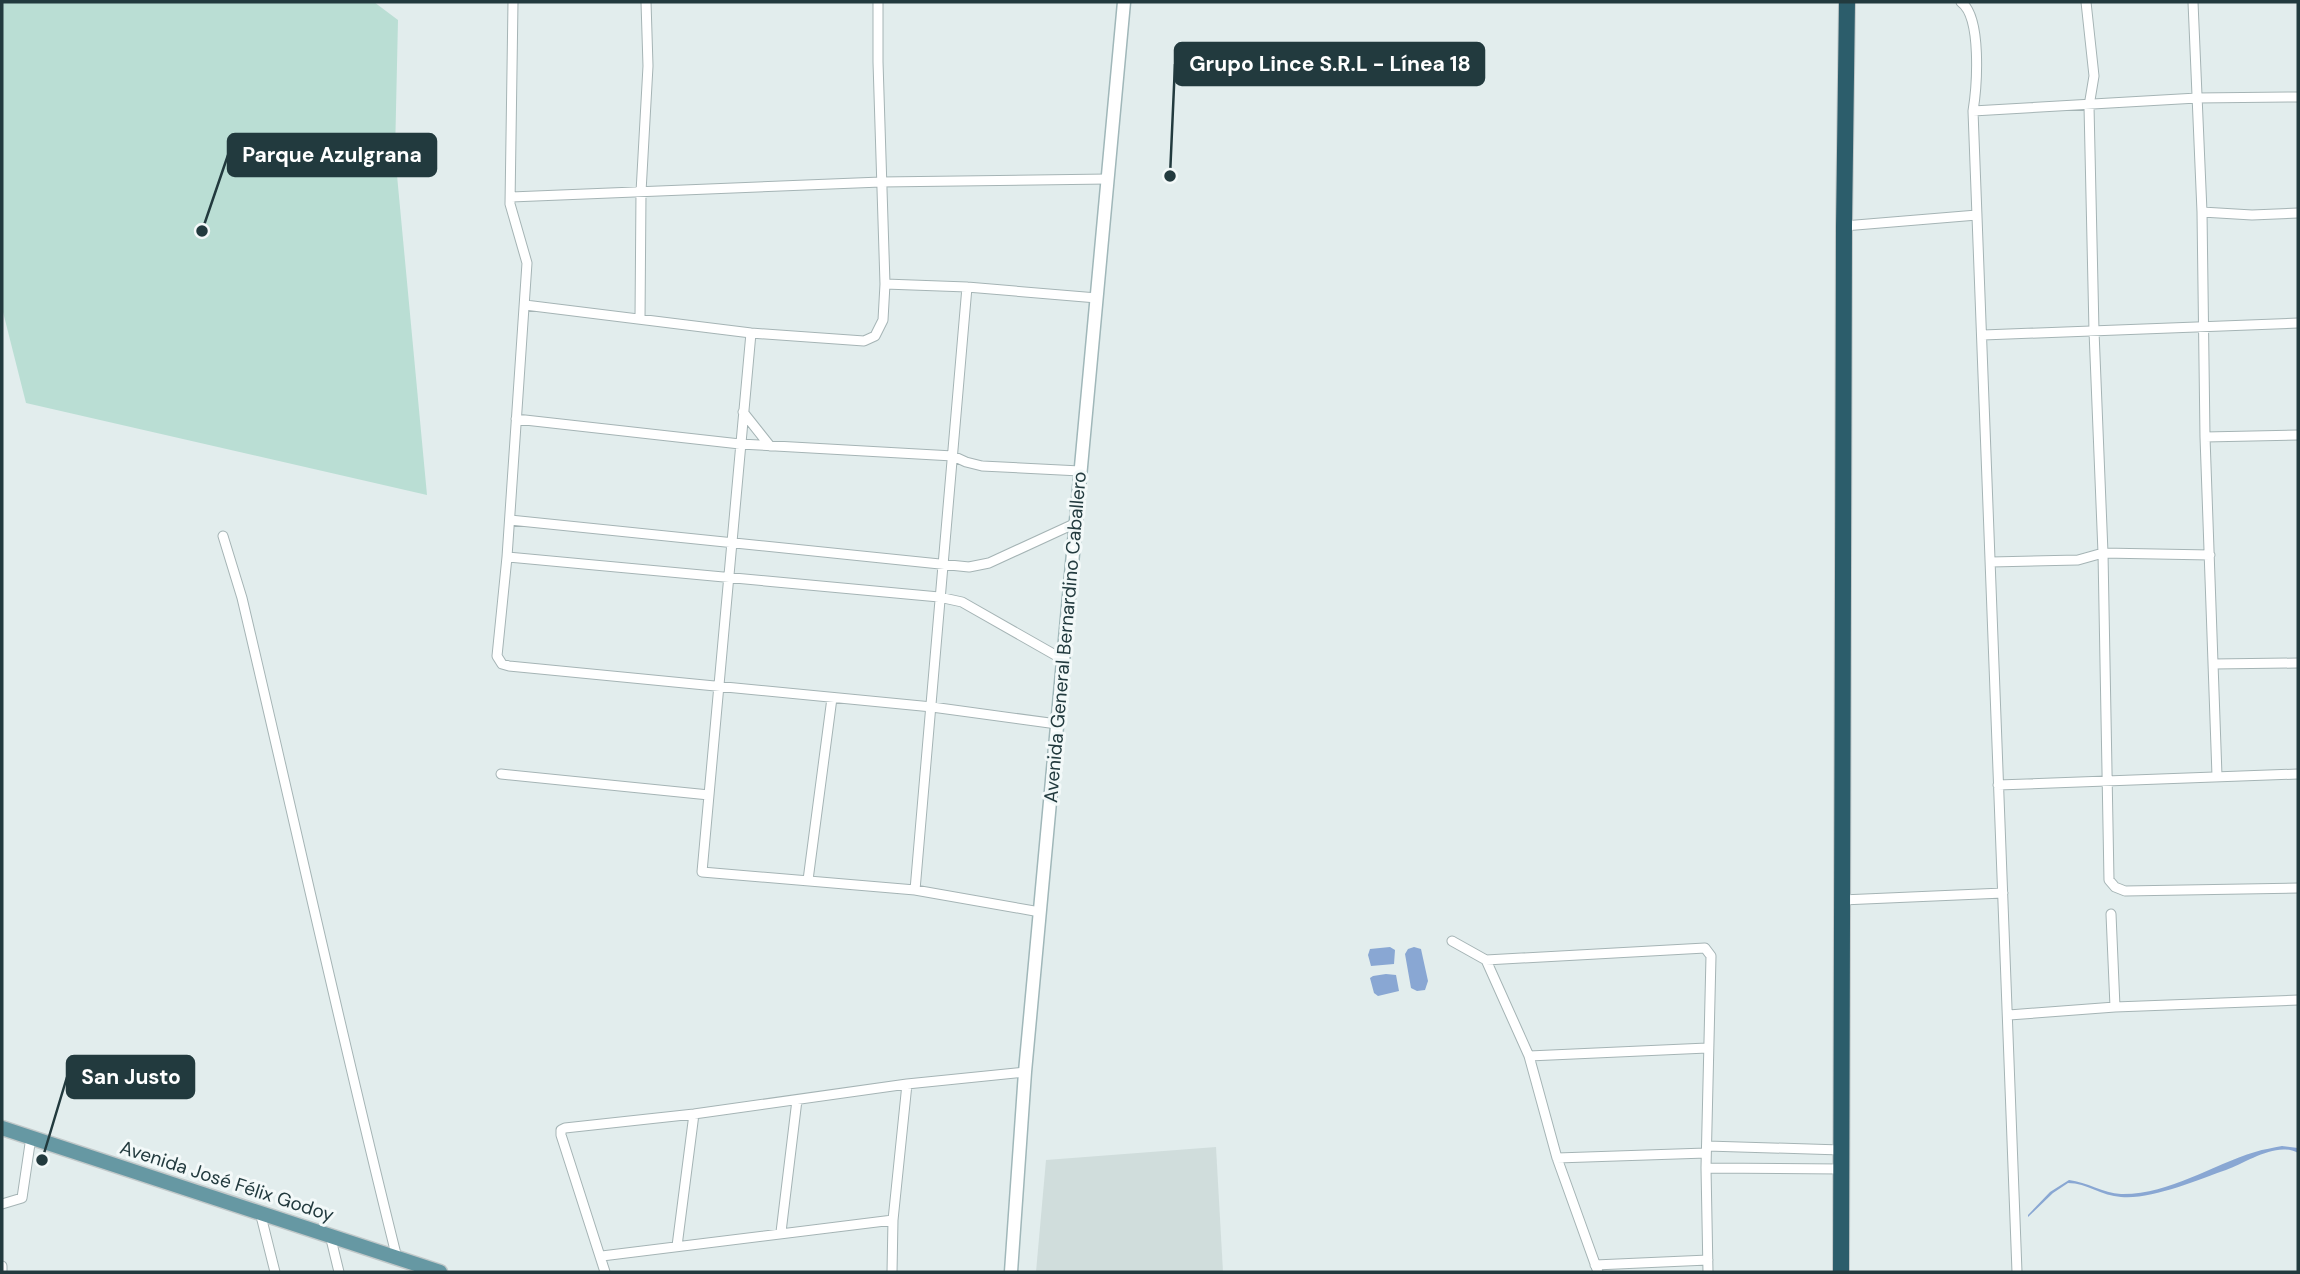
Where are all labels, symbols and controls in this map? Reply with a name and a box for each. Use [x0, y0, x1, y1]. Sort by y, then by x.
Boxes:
callout: Grupo Lince S.R.L - Línea 18 [1175, 43, 1484, 85]
text: Grupo Lince S.R.L - Línea 18 [1189, 50, 1471, 78]
callout: Parque Azulgrana [228, 134, 436, 176]
text: Parque Azulgrana [242, 141, 422, 169]
street label: Avenida General Bernardino Caballero [1038, 470, 1092, 804]
callout: San Justo [67, 1056, 194, 1098]
text: San Justo [81, 1063, 181, 1091]
street label: Avenida José Félix Godoy [117, 1135, 338, 1228]

